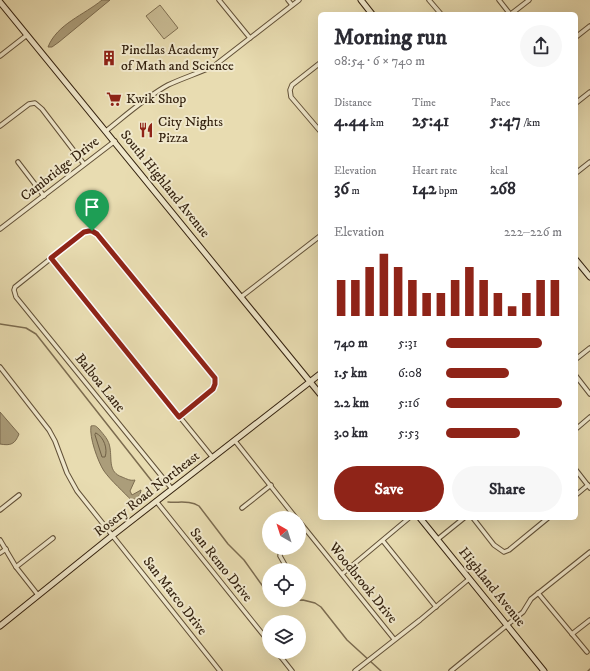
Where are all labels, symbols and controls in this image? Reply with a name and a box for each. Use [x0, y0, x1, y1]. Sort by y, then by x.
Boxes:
text: Morning run [334, 24, 447, 51]
button: share [520, 25, 562, 67]
place label: Pinellas Academy of Math and Science [121, 41, 234, 75]
building icon: Pinellas Academy of Math and Science [100, 49, 118, 67]
text: 08:54 · 6 × 740 m [334, 53, 425, 69]
supermarket icon: Kwik Shop [105, 90, 123, 108]
place label: Kwik Shop [126, 90, 186, 108]
text: Distance [334, 96, 372, 110]
text: Time [412, 96, 436, 110]
text: Pace [490, 96, 510, 110]
text: 4.44 [334, 110, 368, 132]
text: 25:41 [412, 110, 449, 132]
text: 5:47 [490, 110, 521, 132]
place label: City Nights Pizza [158, 113, 223, 147]
text: km [368, 116, 384, 130]
text: /km [521, 116, 540, 130]
restaurant icon: City Nights Pizza [137, 121, 155, 139]
street label: South Highland Avenue [116, 127, 214, 242]
street label: Cambridge Drive [17, 133, 103, 205]
text: Elevation [334, 164, 377, 178]
text: Heart rate [412, 164, 457, 178]
text: kcal [490, 164, 508, 178]
text: 36 [334, 178, 349, 200]
text: 142 [412, 178, 436, 200]
text: 268 [490, 178, 516, 200]
text: m [349, 184, 360, 198]
text: bpm [436, 184, 458, 198]
pin [75, 190, 109, 231]
icon: arrive [81, 196, 103, 218]
text: Elevation [334, 224, 384, 240]
text: 222–226 m [504, 224, 562, 240]
text: 740 m [334, 335, 368, 351]
text: 5:31 [398, 335, 417, 351]
street label: Balboa Lane [71, 350, 129, 416]
text: 1.5 km [334, 365, 367, 381]
text: 6:08 [398, 365, 422, 381]
text: 2.2 km [334, 395, 369, 411]
text: 5:16 [398, 395, 419, 411]
text: 3.0 km [334, 425, 368, 441]
text: 5:53 [398, 425, 419, 441]
street label: Rosery Road Northeast [91, 447, 204, 541]
button: Save [334, 466, 444, 512]
button: Share [452, 466, 562, 512]
north arrow [262, 511, 306, 555]
map controls [262, 511, 306, 659]
street label: San Remo Drive [186, 524, 256, 606]
street label: Woodbrook Drive [324, 538, 401, 627]
street label: Highland Avenue [454, 544, 530, 631]
street label: San Marco Drive [139, 553, 211, 639]
button: locate [262, 563, 306, 607]
button: layers [262, 615, 306, 659]

